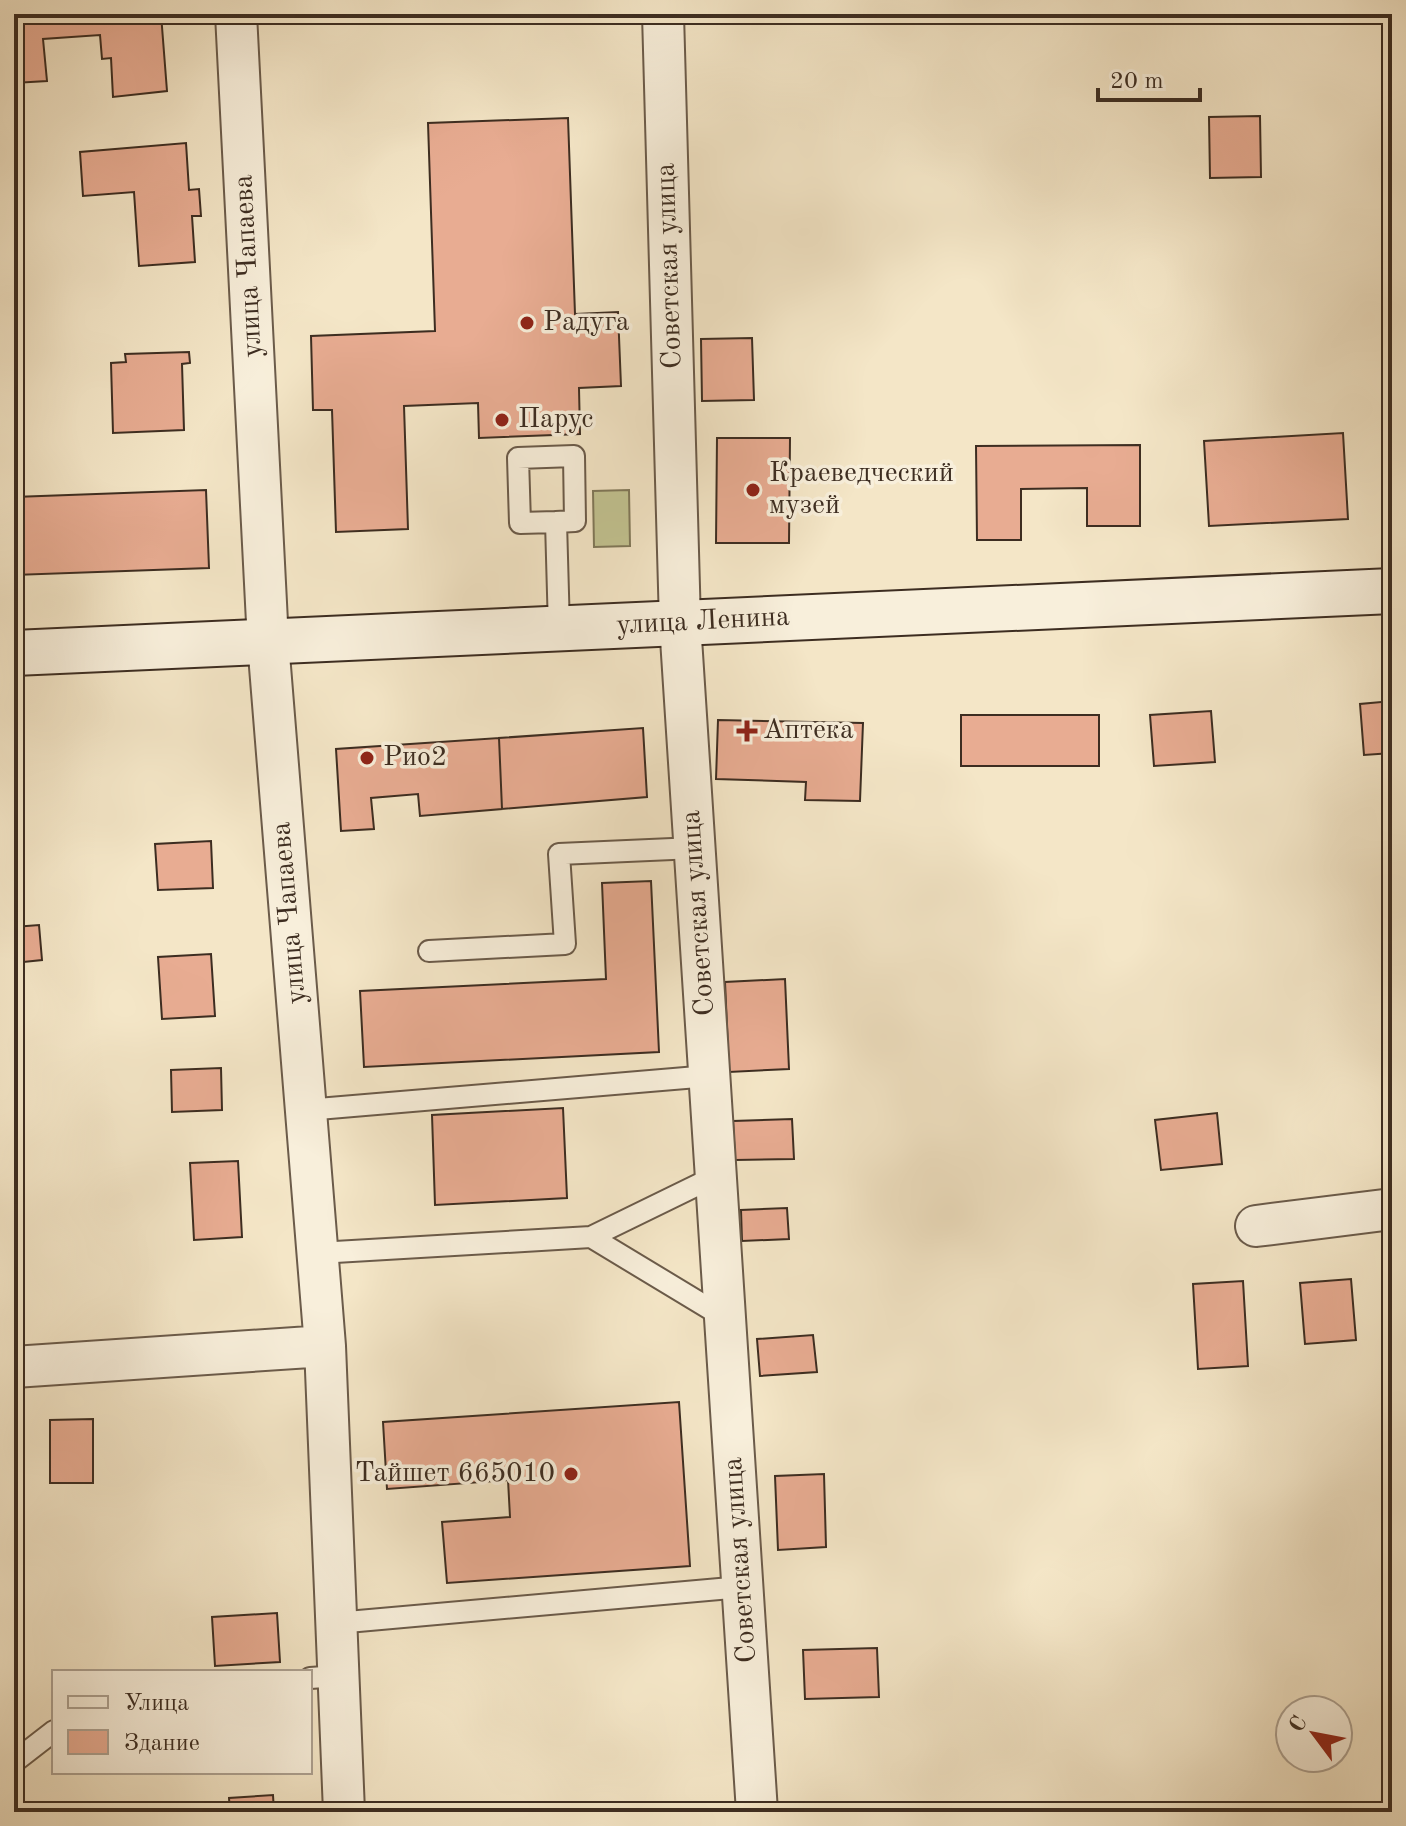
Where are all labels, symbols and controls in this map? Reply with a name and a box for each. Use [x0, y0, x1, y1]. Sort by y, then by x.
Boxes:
scale bar [1098, 52, 1200, 102]
text: 20 m [1110, 70, 1164, 94]
street label: Советская улица [652, 162, 688, 370]
street label: улица Чапаева [230, 174, 268, 358]
place label: Радуга [543, 309, 630, 337]
marker: Радуга [518, 314, 536, 332]
place label: Парус [518, 406, 593, 434]
marker: Парус [493, 411, 511, 429]
place label: Краеведческий музей [769, 460, 954, 520]
marker: Краеведческий музей [744, 481, 762, 499]
street label: улица Ленина [616, 603, 791, 641]
place label: Аптека [763, 717, 854, 745]
marker: Аптека [738, 722, 756, 740]
place label: Рио2 [383, 744, 447, 772]
marker: Рио2 [358, 749, 376, 767]
street label: Советская улица [678, 809, 720, 1017]
street label: улица Чапаева [268, 820, 312, 1005]
street label: Советская улица [720, 1456, 762, 1664]
place label: Тайшет 665010 [355, 1460, 555, 1488]
marker: Тайшет 665010 [562, 1465, 580, 1483]
legend [52, 1670, 312, 1774]
text: Улица [124, 1692, 189, 1716]
north arrow [1274, 1694, 1354, 1774]
text: С [1286, 1712, 1312, 1736]
text: Здание [124, 1732, 200, 1756]

